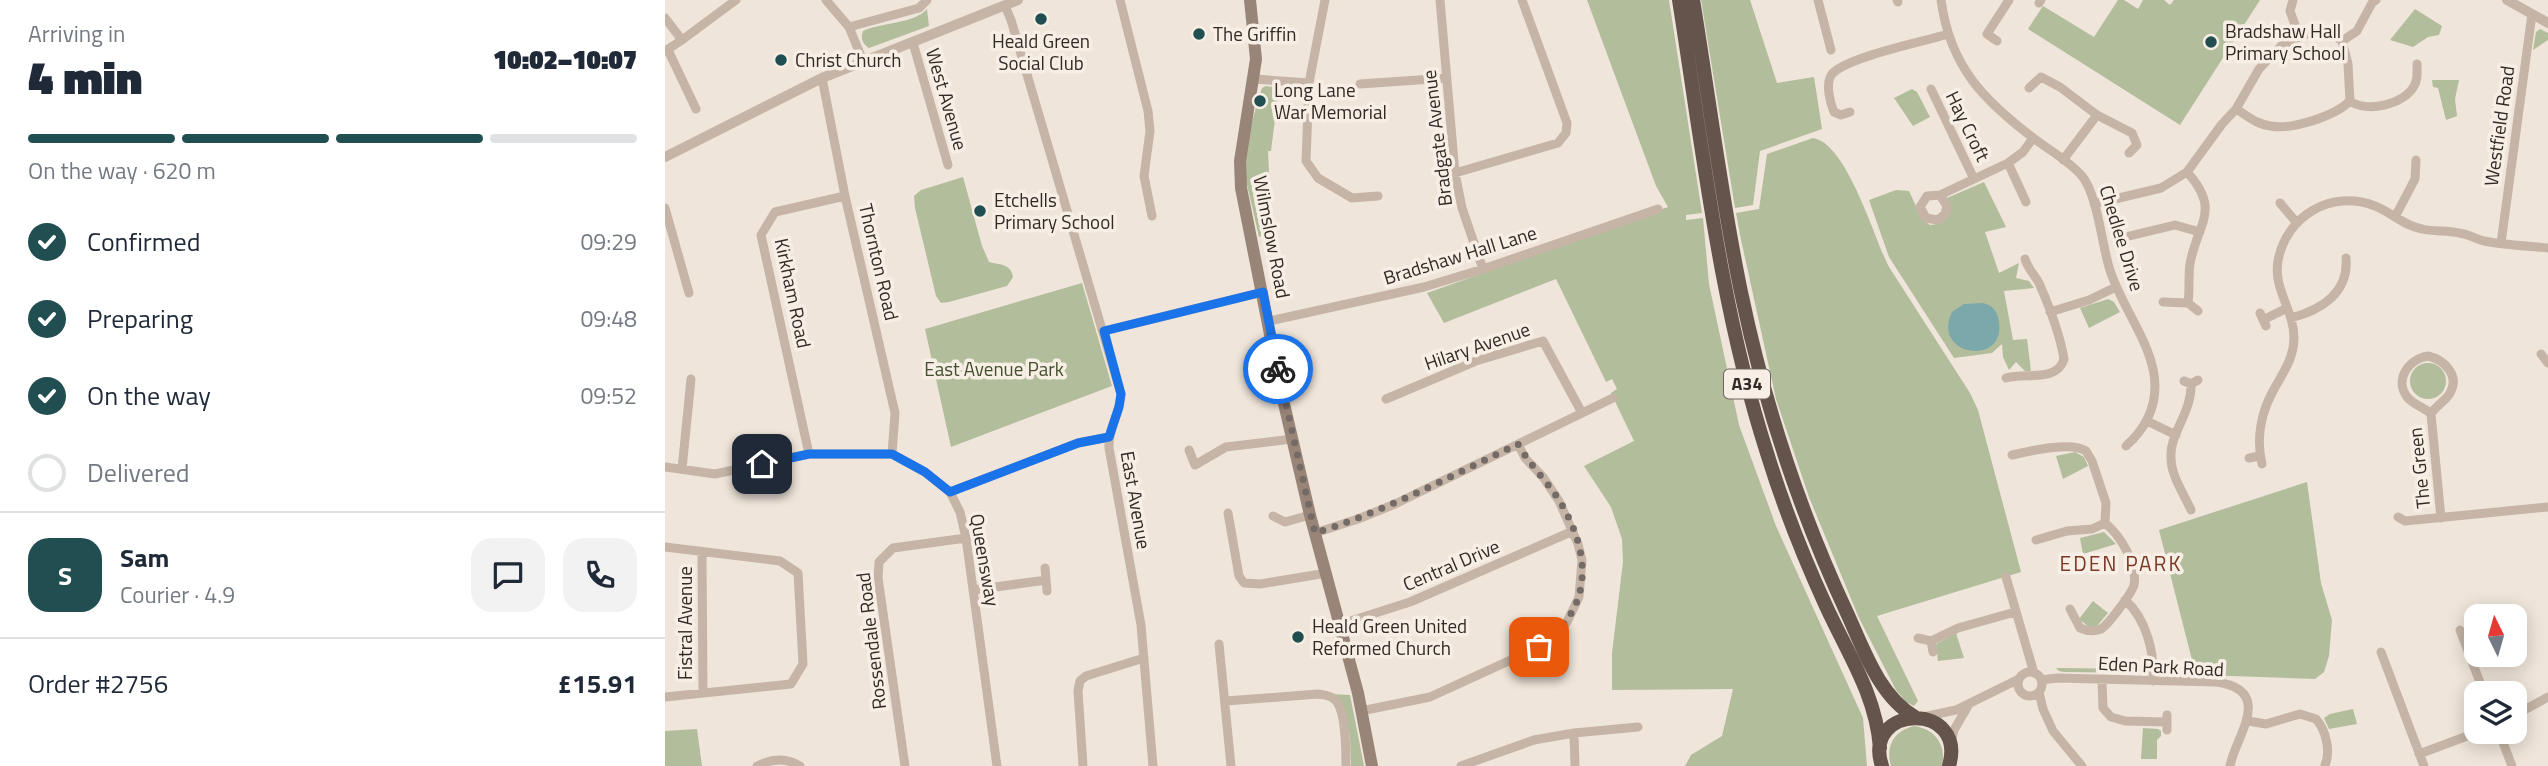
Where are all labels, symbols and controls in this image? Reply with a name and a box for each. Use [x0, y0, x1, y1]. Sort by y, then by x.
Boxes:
marker: Heald Green Social Club [1033, 11, 1049, 27]
text: Arriving in [28, 16, 125, 51]
place label: Bradshaw Hall Primary School [2225, 16, 2346, 67]
place label: The Griffin [1213, 19, 1296, 48]
place label: Heald Green Social Club [992, 26, 1090, 77]
marker: The Griffin [1191, 26, 1207, 42]
marker: Bradshaw Hall Primary School [2203, 34, 2219, 50]
text: 10:02–10:07 [493, 40, 637, 79]
text: 4 min [28, 42, 142, 112]
street label: West Avenue [919, 44, 976, 153]
place label: Christ Church [795, 45, 901, 74]
marker: Christ Church [773, 52, 789, 68]
street label: Westfield Road [2476, 64, 2521, 188]
street label: Bradgate Avenue [1414, 68, 1459, 208]
place label: Long Lane War Memorial [1274, 75, 1387, 126]
street label: Hay Croft [1939, 86, 1998, 166]
marker: Long Lane War Memorial [1252, 93, 1268, 109]
text: On the way · 620 m [28, 153, 216, 188]
street label: Wilmslow Road [1246, 173, 1299, 301]
street label: Chedlee Drive [2093, 181, 2152, 294]
place label: Etchells Primary School [994, 185, 1115, 236]
street label: Thornton Road [852, 201, 907, 323]
marker: Etchells Primary School [972, 203, 988, 219]
street label: Bradshaw Hall Lane [1380, 217, 1540, 292]
text: Confirmed [87, 222, 201, 261]
icon: check [28, 223, 66, 261]
text: 09:29 [580, 224, 637, 259]
street label: Kirkham Road [768, 235, 819, 350]
text: Preparing [87, 299, 193, 338]
icon: check [28, 300, 66, 338]
text: 09:48 [580, 301, 637, 336]
street label: Hilary Avenue [1420, 314, 1534, 377]
courier [1243, 334, 1313, 404]
icon: bike [1259, 350, 1297, 388]
park label: East Avenue Park [924, 354, 1064, 383]
road number: A34 [1724, 370, 1770, 398]
text: On the way [87, 376, 211, 415]
icon: check [28, 377, 66, 415]
text: 09:52 [580, 378, 637, 413]
street label: The Green [2400, 426, 2437, 510]
pin [732, 434, 792, 494]
icon: home [743, 445, 781, 483]
street label: East Avenue [1114, 449, 1159, 551]
text: Delivered [87, 453, 190, 492]
street label: Queensway [963, 511, 1008, 609]
street label: Central Drive [1398, 531, 1504, 598]
text: Sam [120, 538, 169, 577]
button: chat [471, 538, 545, 612]
button: phone [563, 538, 637, 612]
district label: EDEN PARK [2060, 547, 2182, 579]
text: S [58, 556, 72, 595]
street label: Fistral Avenue [670, 566, 699, 680]
street label: Rossendale Road [848, 571, 893, 711]
text: Courier · 4.9 [120, 577, 235, 612]
north arrow [2464, 604, 2527, 667]
map controls [2464, 604, 2527, 744]
place label: Heald Green United Reformed Church [1312, 611, 1467, 662]
pin [1509, 617, 1569, 677]
icon: bag [1520, 628, 1558, 666]
marker: Heald Green United Reformed Church [1290, 629, 1306, 645]
street label: Eden Park Road [2097, 648, 2225, 683]
text: Order #2756 [28, 664, 168, 703]
text: £15.91 [558, 664, 637, 703]
button: layers [2464, 681, 2527, 744]

